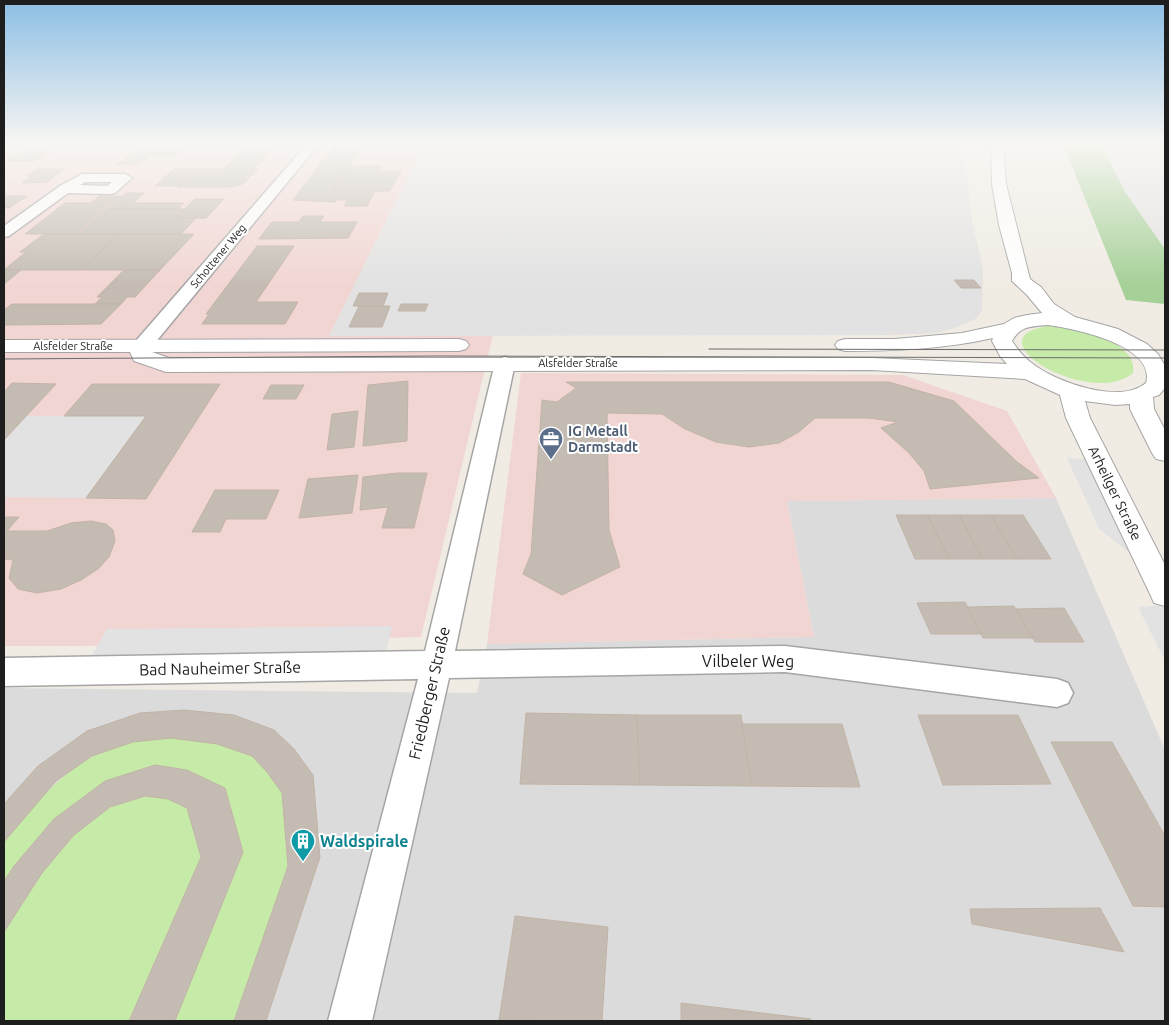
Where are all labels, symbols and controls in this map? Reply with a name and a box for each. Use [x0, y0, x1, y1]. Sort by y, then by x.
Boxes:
street label: Schottener Weg [188, 222, 248, 290]
street label: Alsfelder Straße [33, 340, 113, 352]
street label: Alsfelder Straße [538, 357, 618, 369]
place label: IG Metall Darmstadt [568, 423, 638, 455]
office icon: IG Metall Darmstadt [538, 426, 564, 460]
street label: Arheilger Straße [1085, 443, 1145, 543]
street label: Friedberger Straße [405, 625, 453, 761]
street label: Vilbeler Weg [702, 652, 794, 670]
street label: Bad Nauheimer Straße [139, 658, 301, 678]
building icon: Waldspirale [290, 828, 316, 862]
place label: Waldspirale [320, 832, 409, 850]

